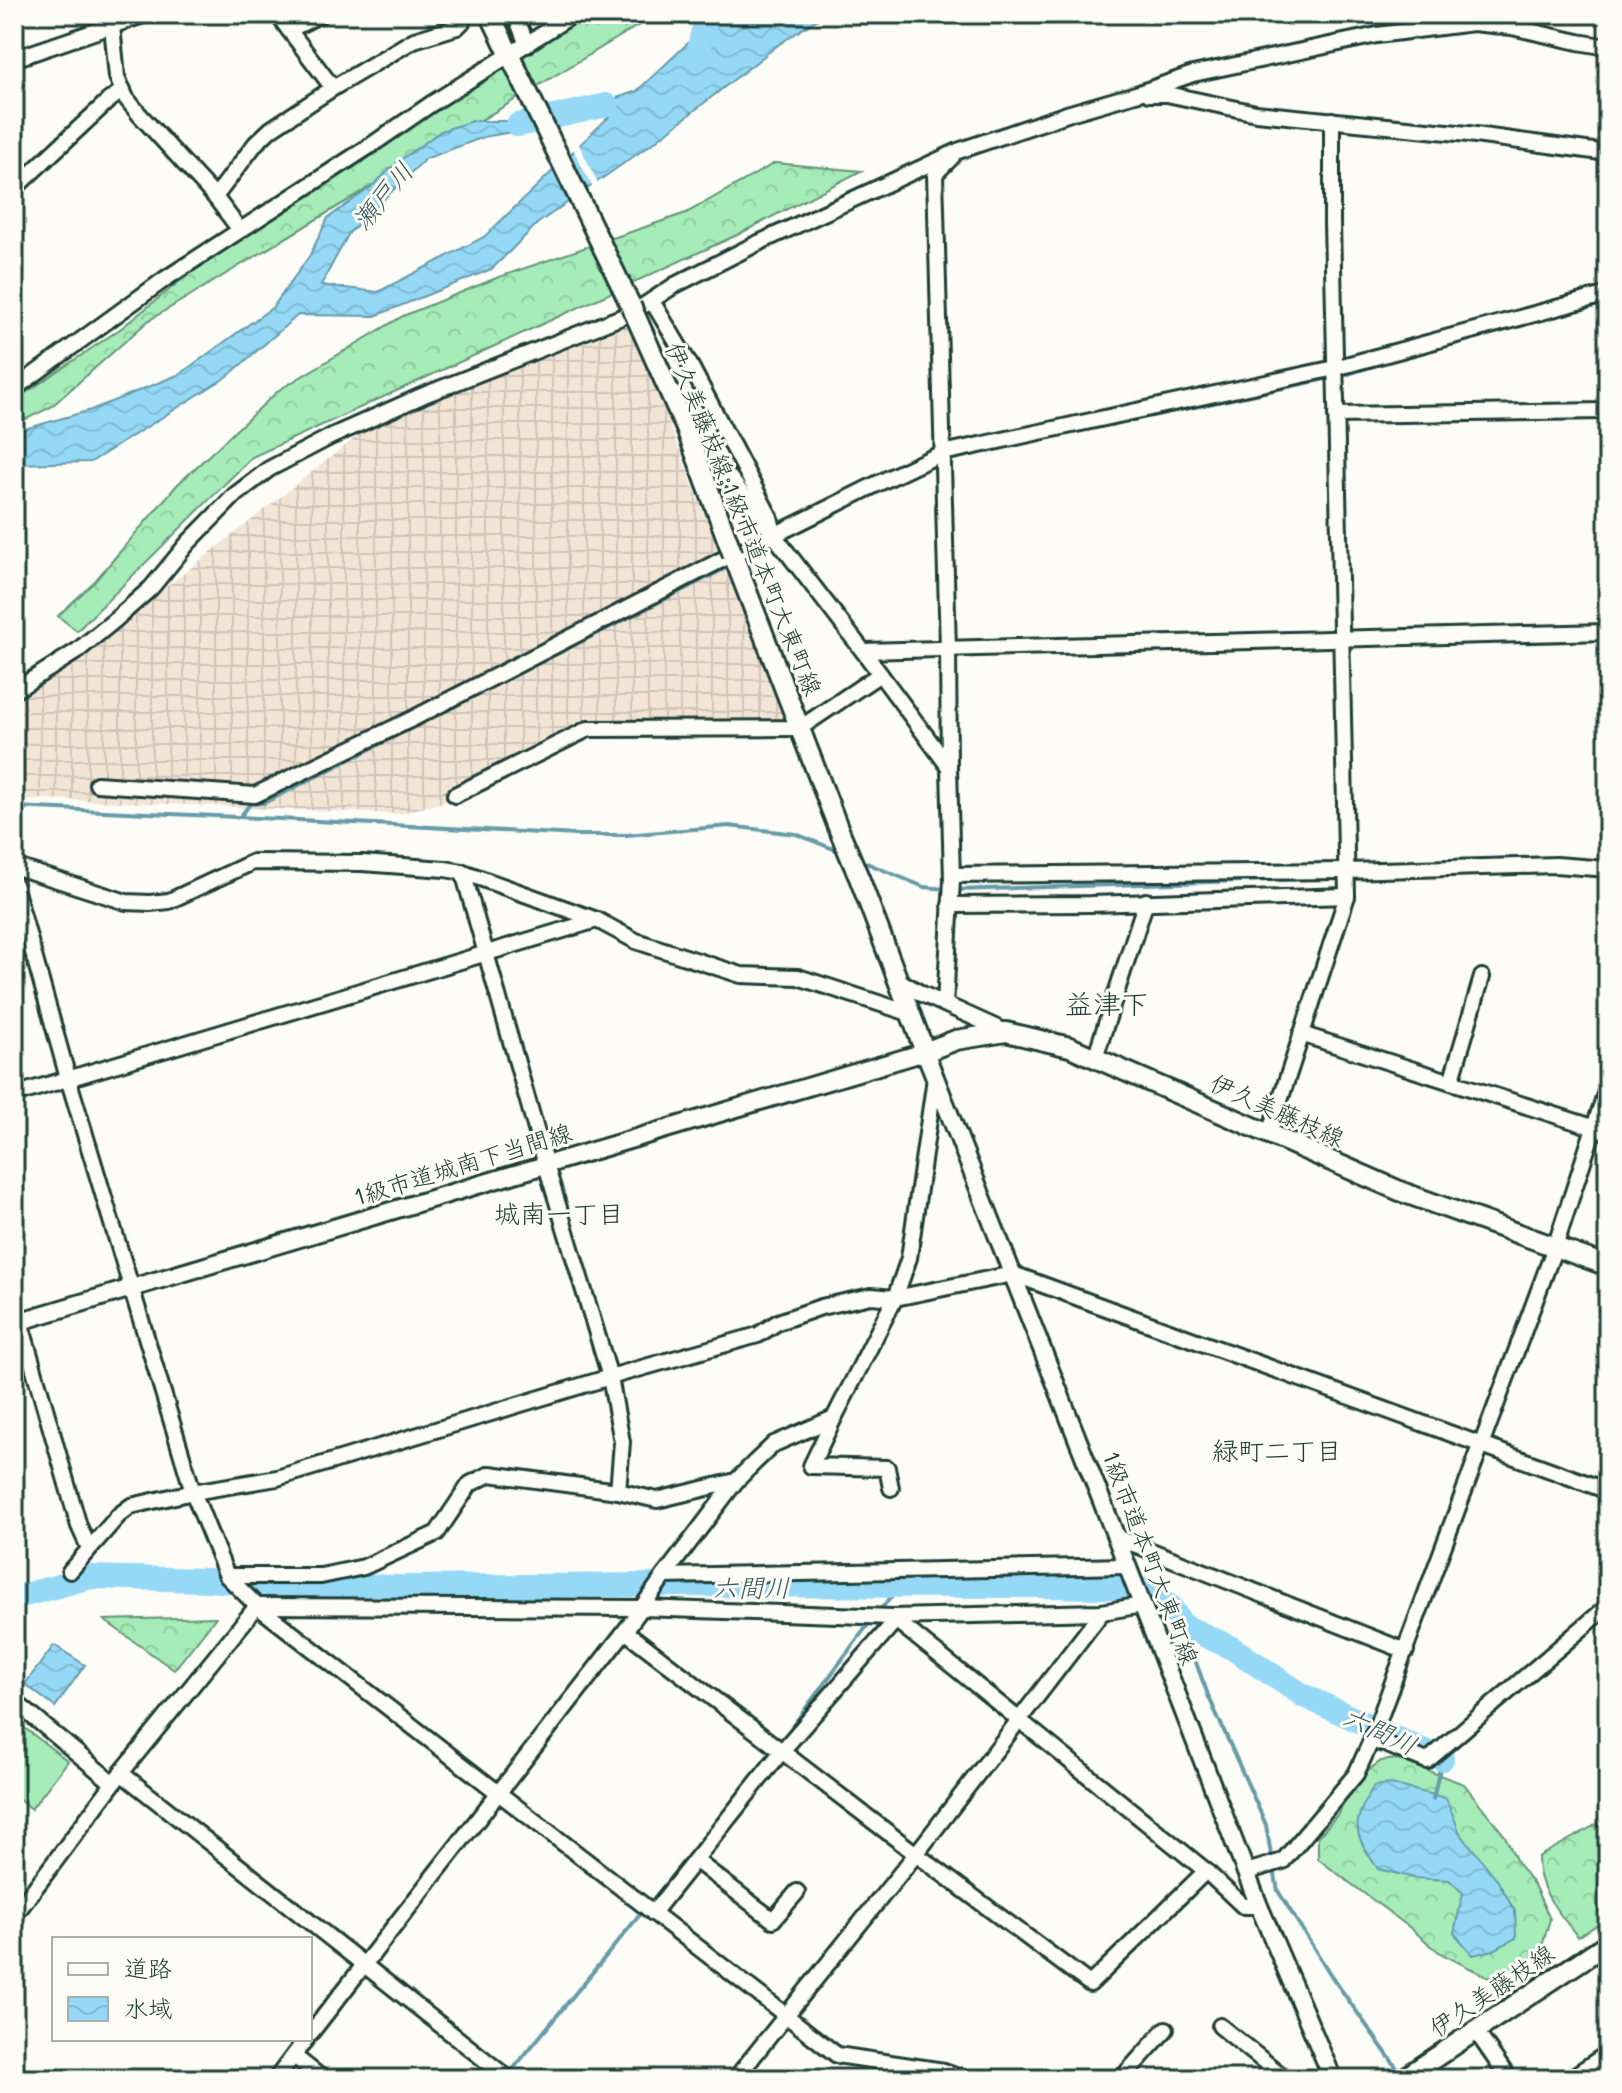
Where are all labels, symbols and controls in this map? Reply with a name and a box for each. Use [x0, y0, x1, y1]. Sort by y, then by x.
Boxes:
water label: 瀬戸川 [344, 155, 420, 236]
street label: 伊久美藤枝線;1級市道本町大東町線 [659, 337, 830, 700]
district label: 益津下 [1065, 985, 1149, 1021]
street label: 伊久美藤枝線 [1206, 1066, 1350, 1153]
street label: 1級市道城南下当間線 [350, 1116, 576, 1212]
district label: 城南一丁目 [494, 1196, 624, 1230]
district label: 緑町二丁目 [1212, 1433, 1342, 1467]
street label: 1級市道本町大東町線 [1096, 1446, 1206, 1669]
water label: 六間川 [712, 1570, 790, 1604]
water label: 六間川 [1338, 1698, 1423, 1762]
legend [52, 1937, 312, 2041]
street label: 伊久美藤枝線 [1423, 1937, 1560, 2043]
text: 道路 [124, 1952, 172, 1983]
text: 水域 [124, 1992, 172, 2023]

